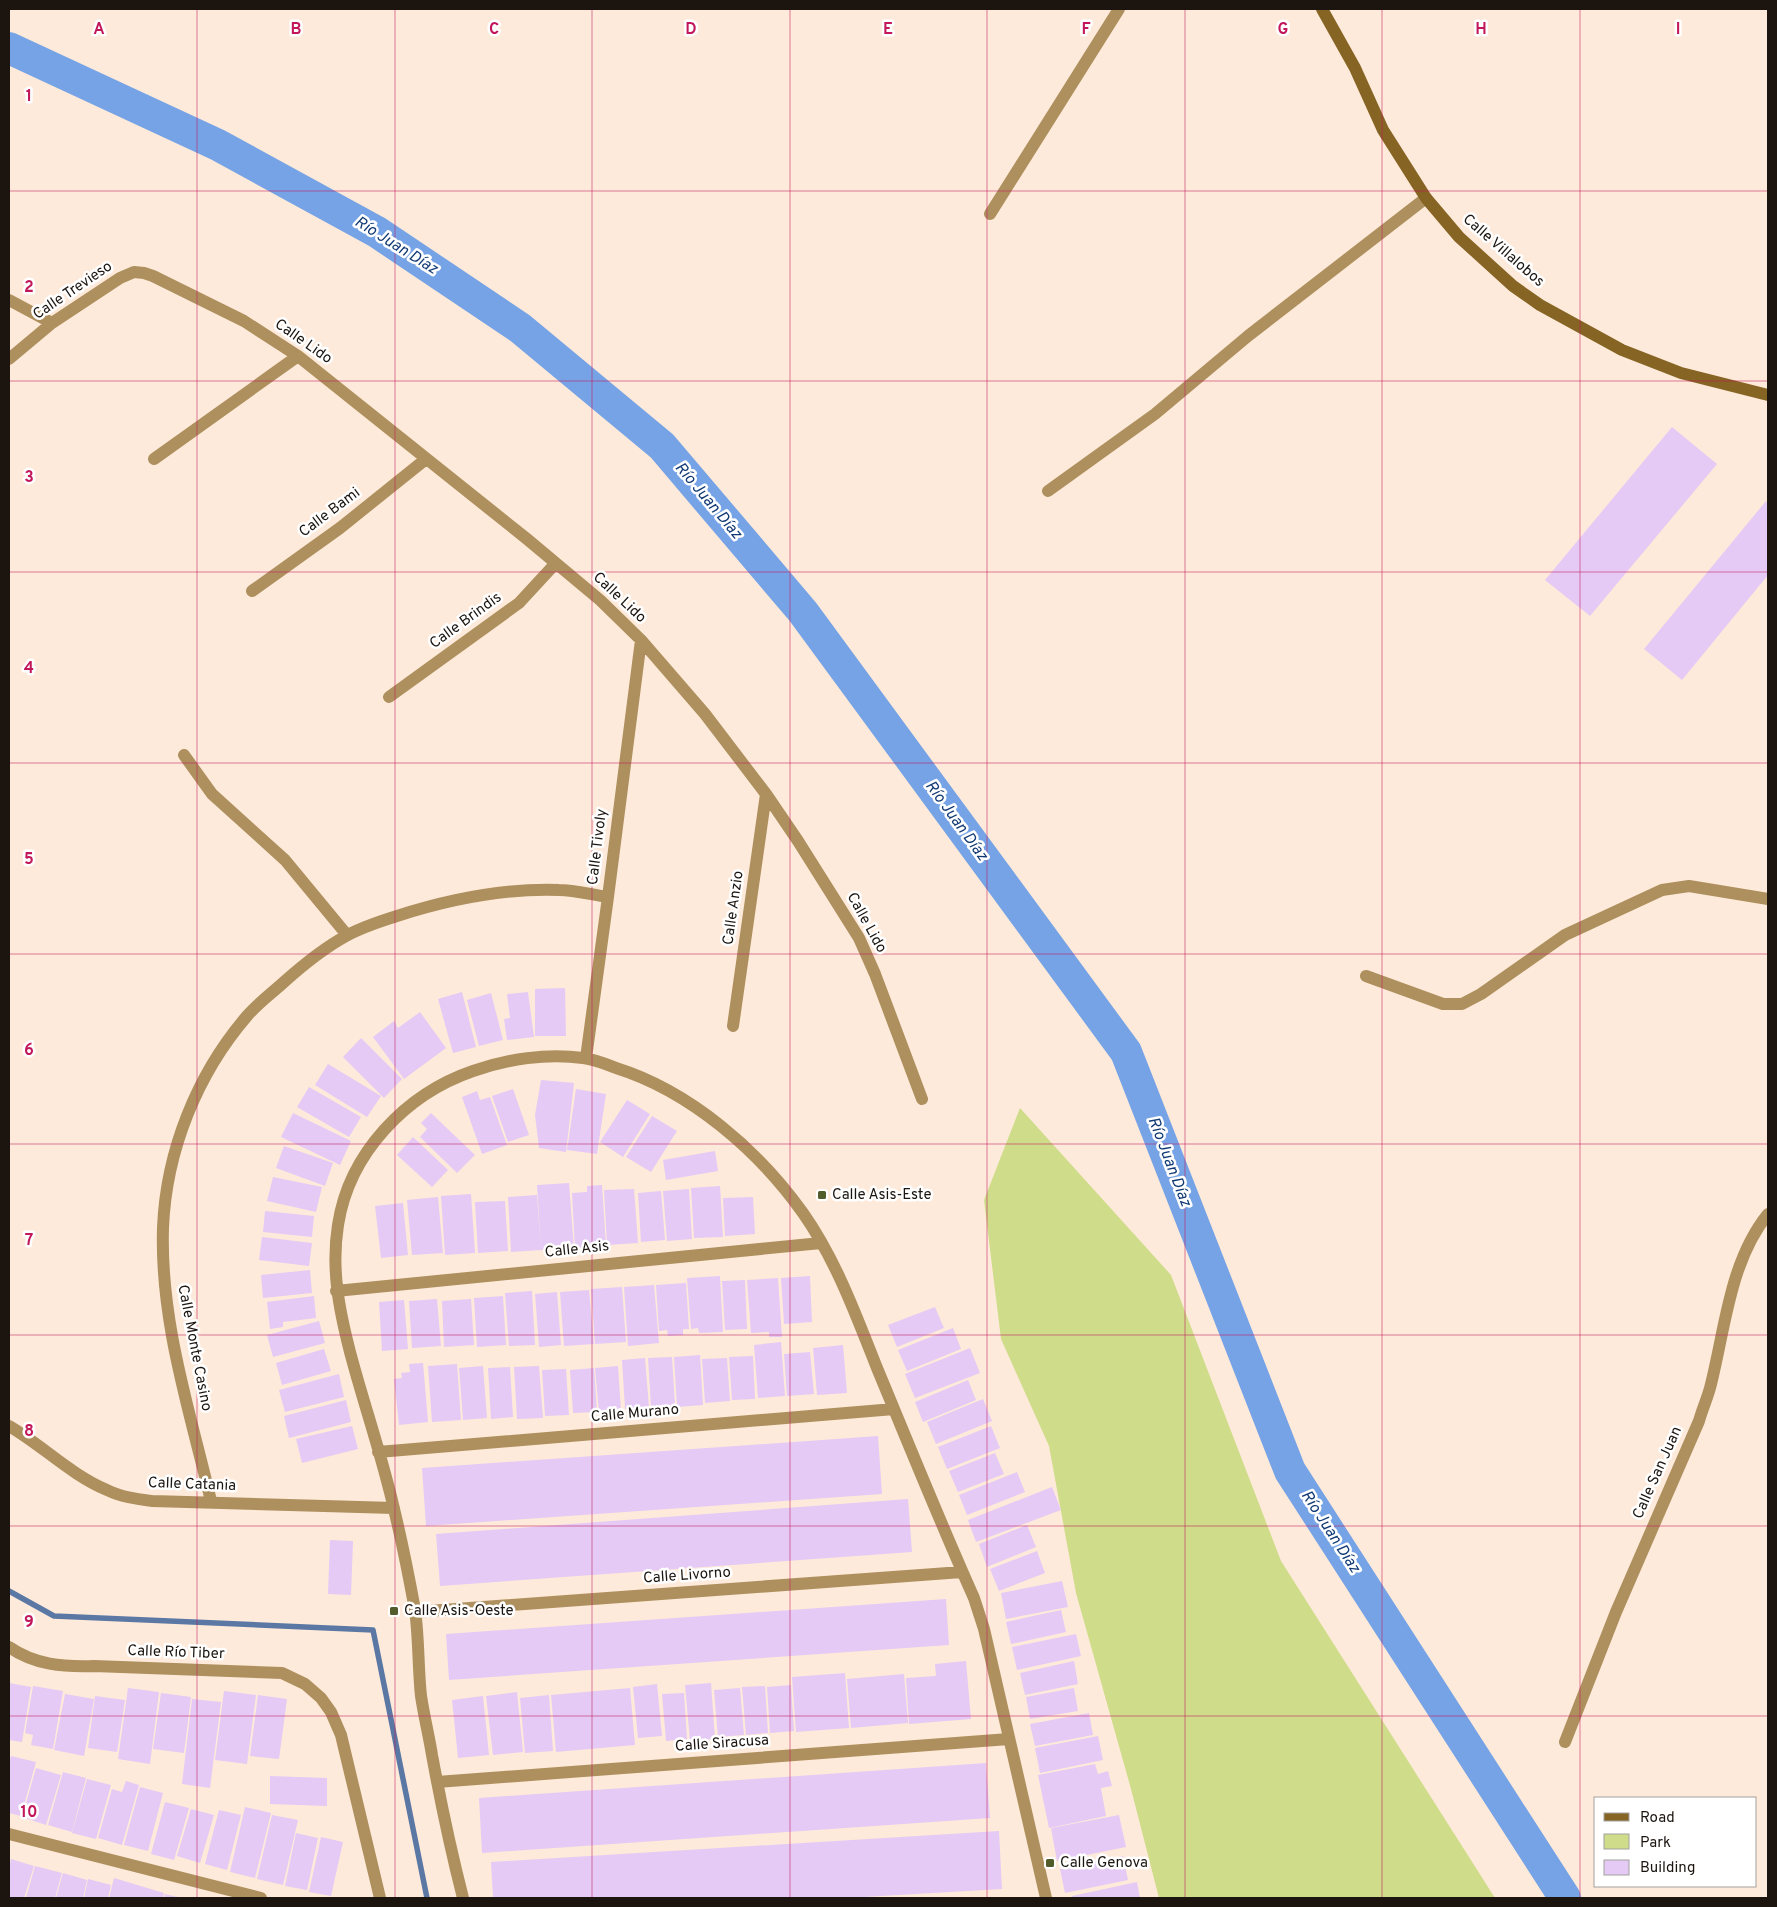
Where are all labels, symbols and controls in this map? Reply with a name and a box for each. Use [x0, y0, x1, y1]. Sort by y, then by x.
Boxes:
text: A [93, 20, 105, 40]
text: B [290, 20, 302, 40]
text: C [489, 20, 499, 40]
text: D [685, 20, 697, 40]
text: E [883, 20, 893, 40]
text: F [1081, 20, 1091, 40]
text: G [1278, 20, 1288, 40]
text: H [1475, 20, 1487, 40]
text: I [1676, 20, 1680, 40]
text: 1 [26, 87, 32, 107]
street label: Calle Villalobos [1458, 210, 1548, 292]
water label: Río Juan Díaz [351, 212, 442, 280]
street label: Calle Trevieso [30, 257, 116, 325]
text: 2 [24, 278, 34, 298]
street label: Calle Lido [270, 315, 336, 369]
water label: Río Juan Díaz [670, 458, 747, 545]
text: 3 [24, 468, 34, 488]
street label: Calle Bami [296, 484, 364, 542]
street label: Calle Lido [588, 569, 650, 627]
street label: Calle Brindis [426, 589, 506, 653]
text: 4 [24, 659, 34, 679]
water label: Río Juan Díaz [920, 777, 993, 866]
street label: Calle Tivoly [584, 808, 612, 886]
text: 5 [24, 850, 34, 870]
street label: Calle Anzio [719, 870, 749, 946]
street label: Calle Lido [842, 890, 890, 956]
text: 6 [24, 1041, 34, 1061]
water label: Río Juan Díaz [1143, 1114, 1196, 1211]
place label: Calle Asis-Este [832, 1186, 931, 1205]
marker: Calle Asis-Este [816, 1189, 828, 1201]
text: 7 [25, 1231, 33, 1251]
street label: Calle Asis [544, 1237, 610, 1263]
street label: Calle Monte Casino [172, 1283, 216, 1413]
street label: Calle Murano [590, 1401, 680, 1427]
text: 8 [24, 1422, 34, 1442]
street label: Calle San Juan [1629, 1424, 1687, 1522]
street label: Calle Catania [148, 1474, 236, 1496]
water label: Río Juan Díaz [1296, 1487, 1365, 1578]
street label: Calle Livorno [642, 1563, 732, 1589]
place label: Calle Asis-Oeste [404, 1602, 514, 1621]
marker: Calle Asis-Oeste [388, 1605, 400, 1617]
text: 9 [24, 1613, 34, 1633]
street label: Calle Río Tiber [127, 1642, 225, 1664]
street label: Calle Siracusa [674, 1731, 770, 1757]
legend [1594, 1797, 1757, 1887]
text: 10 [21, 1803, 37, 1823]
text: Road [1640, 1809, 1675, 1828]
text: Park [1640, 1834, 1671, 1853]
place label: Calle Genova [1060, 1854, 1148, 1873]
marker: Calle Genova [1044, 1857, 1056, 1869]
text: Building [1640, 1859, 1695, 1878]

